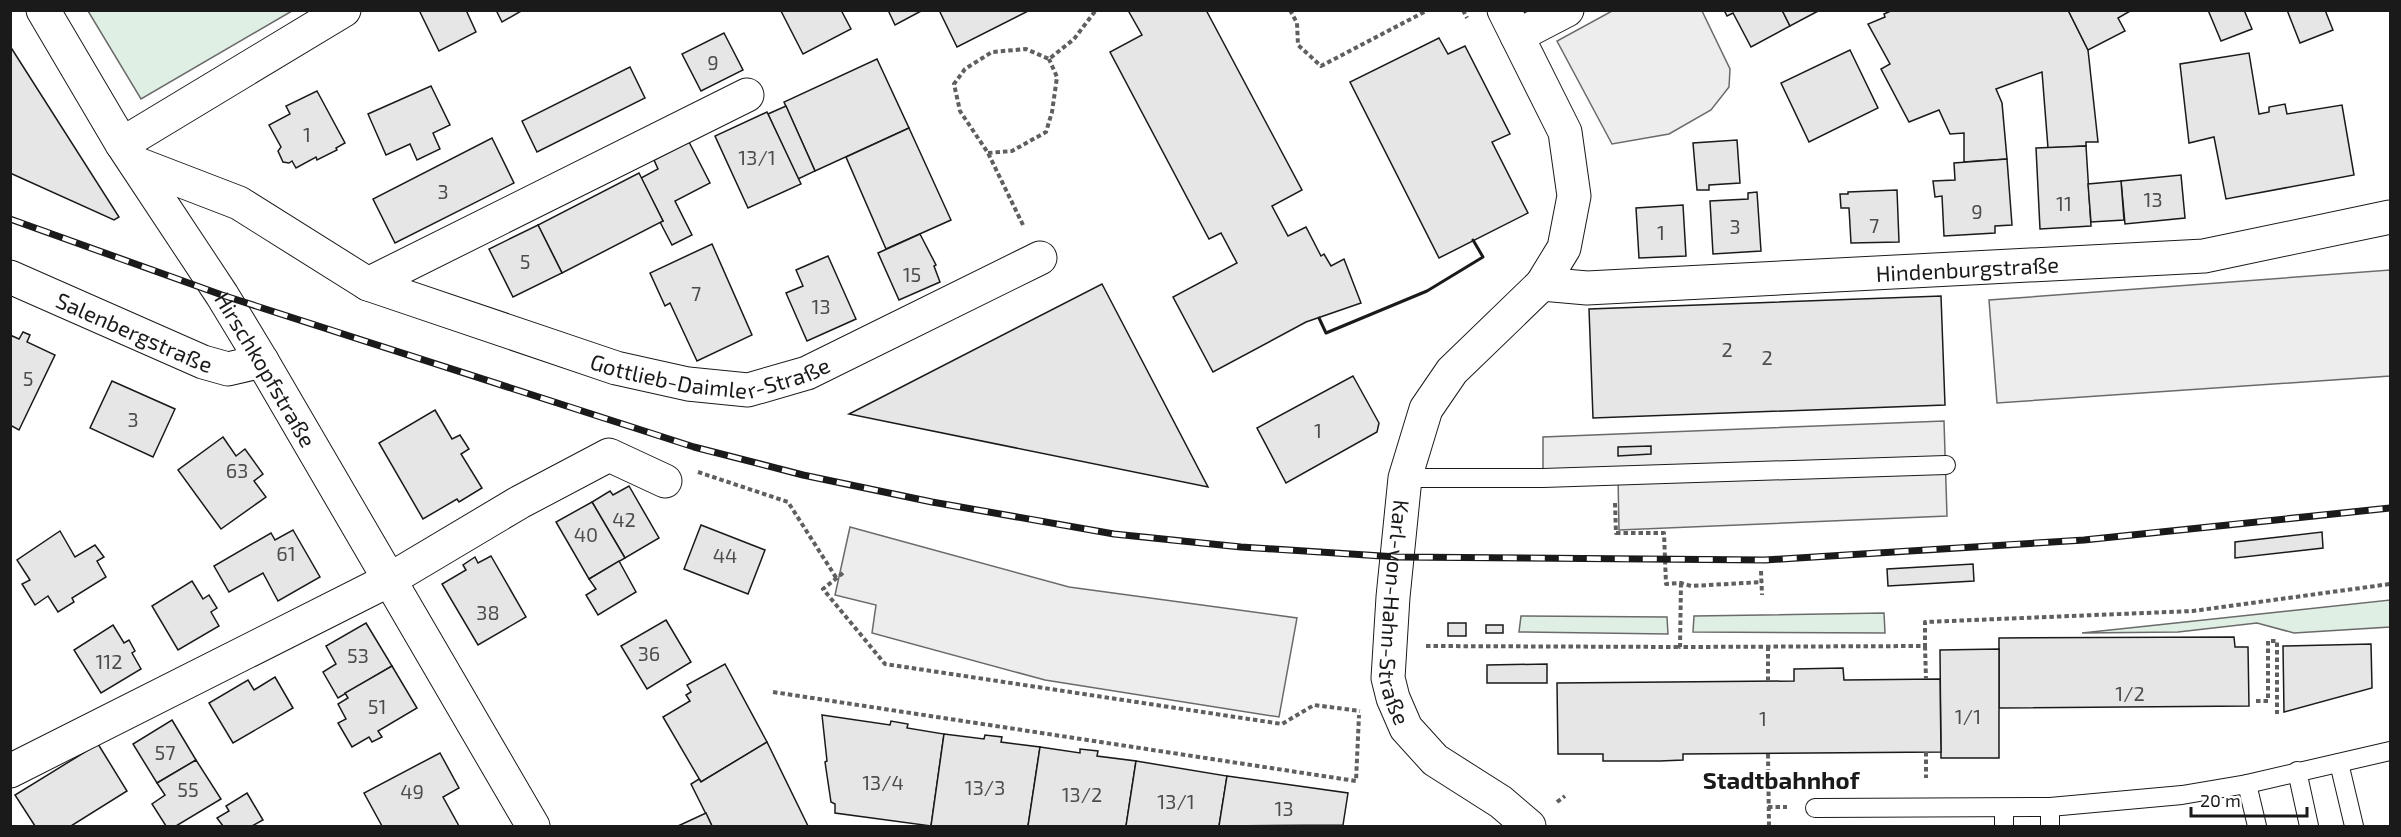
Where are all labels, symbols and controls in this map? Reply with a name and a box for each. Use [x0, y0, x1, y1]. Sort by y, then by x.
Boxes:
house number: 9 [707, 50, 719, 74]
house number: 1 [303, 122, 311, 146]
house number: 13/1 [738, 145, 776, 169]
house number: 3 [437, 179, 449, 203]
house number: 13 [2143, 187, 2163, 211]
house number: 11 [2056, 191, 2072, 215]
house number: 9 [1971, 199, 1983, 223]
house number: 7 [1869, 213, 1879, 237]
house number: 3 [1729, 214, 1741, 238]
house number: 1 [1657, 220, 1665, 244]
house number: 5 [520, 249, 530, 273]
street label: Hindenburgstraße [1875, 251, 2060, 286]
house number: 15 [903, 262, 921, 286]
house number: 7 [691, 281, 701, 305]
street label: Salenbergstraße [52, 286, 215, 377]
street label: Hirschkopfstraße [210, 287, 322, 451]
house number: 13 [811, 294, 831, 318]
house number: 2 [1721, 337, 1733, 361]
street label: Gottlieb-Daimler-Straße [587, 342, 833, 372]
house number: 2 [1761, 345, 1773, 369]
text: Gottlieb-Daimler-Straße [587, 347, 834, 403]
house number: 5 [23, 366, 33, 390]
house number: 3 [127, 407, 139, 431]
house number: 1 [1314, 418, 1322, 442]
house number: 63 [226, 458, 248, 482]
street label: Karl-von-Hahn-Straße [1375, 499, 1416, 728]
house number: 42 [612, 507, 636, 531]
house number: 40 [574, 522, 598, 546]
house number: 61 [276, 541, 296, 565]
house number: 44 [713, 543, 737, 567]
house number: 38 [476, 600, 500, 624]
house number: 36 [638, 641, 660, 665]
house number: 53 [347, 643, 369, 667]
house number: 112 [95, 649, 123, 673]
house number: 1/2 [2115, 681, 2145, 705]
house number: 51 [368, 694, 386, 718]
house number: 1/1 [1955, 704, 1981, 728]
house number: 1 [1759, 706, 1767, 730]
house number: 57 [155, 740, 175, 764]
district label: Stadtbahnhof [1703, 765, 1861, 794]
house number: 13/4 [862, 770, 904, 794]
house number: 13/3 [965, 775, 1005, 799]
house number: 55 [177, 777, 199, 801]
house number: 49 [400, 779, 424, 803]
scale bar [2191, 780, 2306, 818]
house number: 13/2 [1062, 782, 1102, 806]
house number: 13/1 [1157, 789, 1195, 813]
text: 20 m [2200, 789, 2241, 811]
house number: 13 [1274, 796, 1294, 820]

